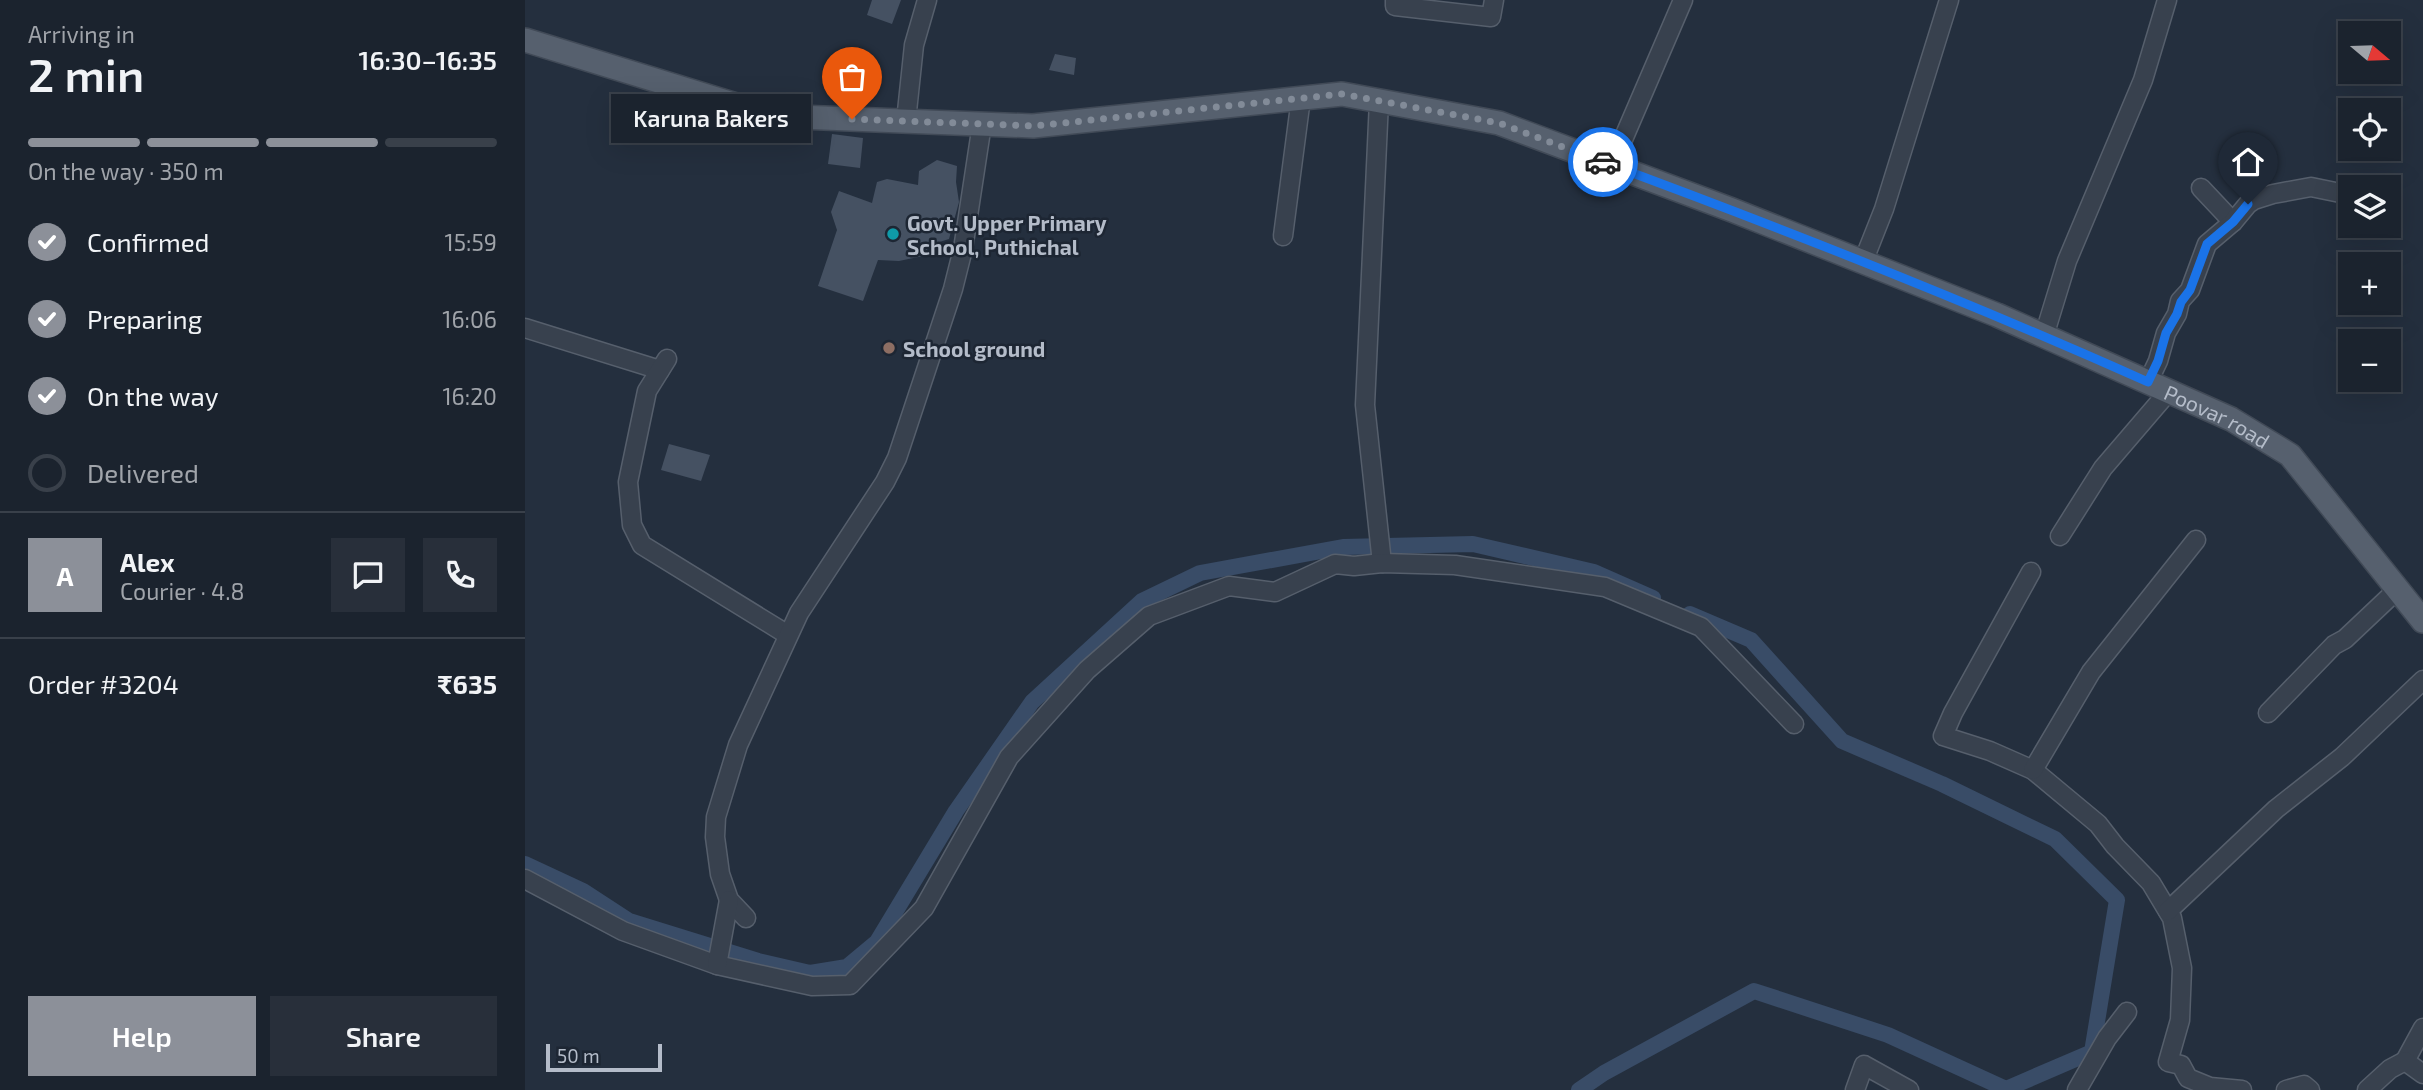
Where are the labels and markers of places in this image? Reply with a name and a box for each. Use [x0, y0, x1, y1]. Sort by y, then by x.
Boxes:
pin [822, 47, 882, 119]
callout: Karuna Bakers [611, 94, 810, 144]
pin [2218, 132, 2278, 204]
place label: Govt. Upper Primary School, Puthichal [907, 210, 1107, 259]
marker: Govt. Upper Primary School, Puthichal [885, 226, 901, 242]
place label: School ground [903, 336, 1045, 361]
marker: School ground [881, 340, 897, 356]

